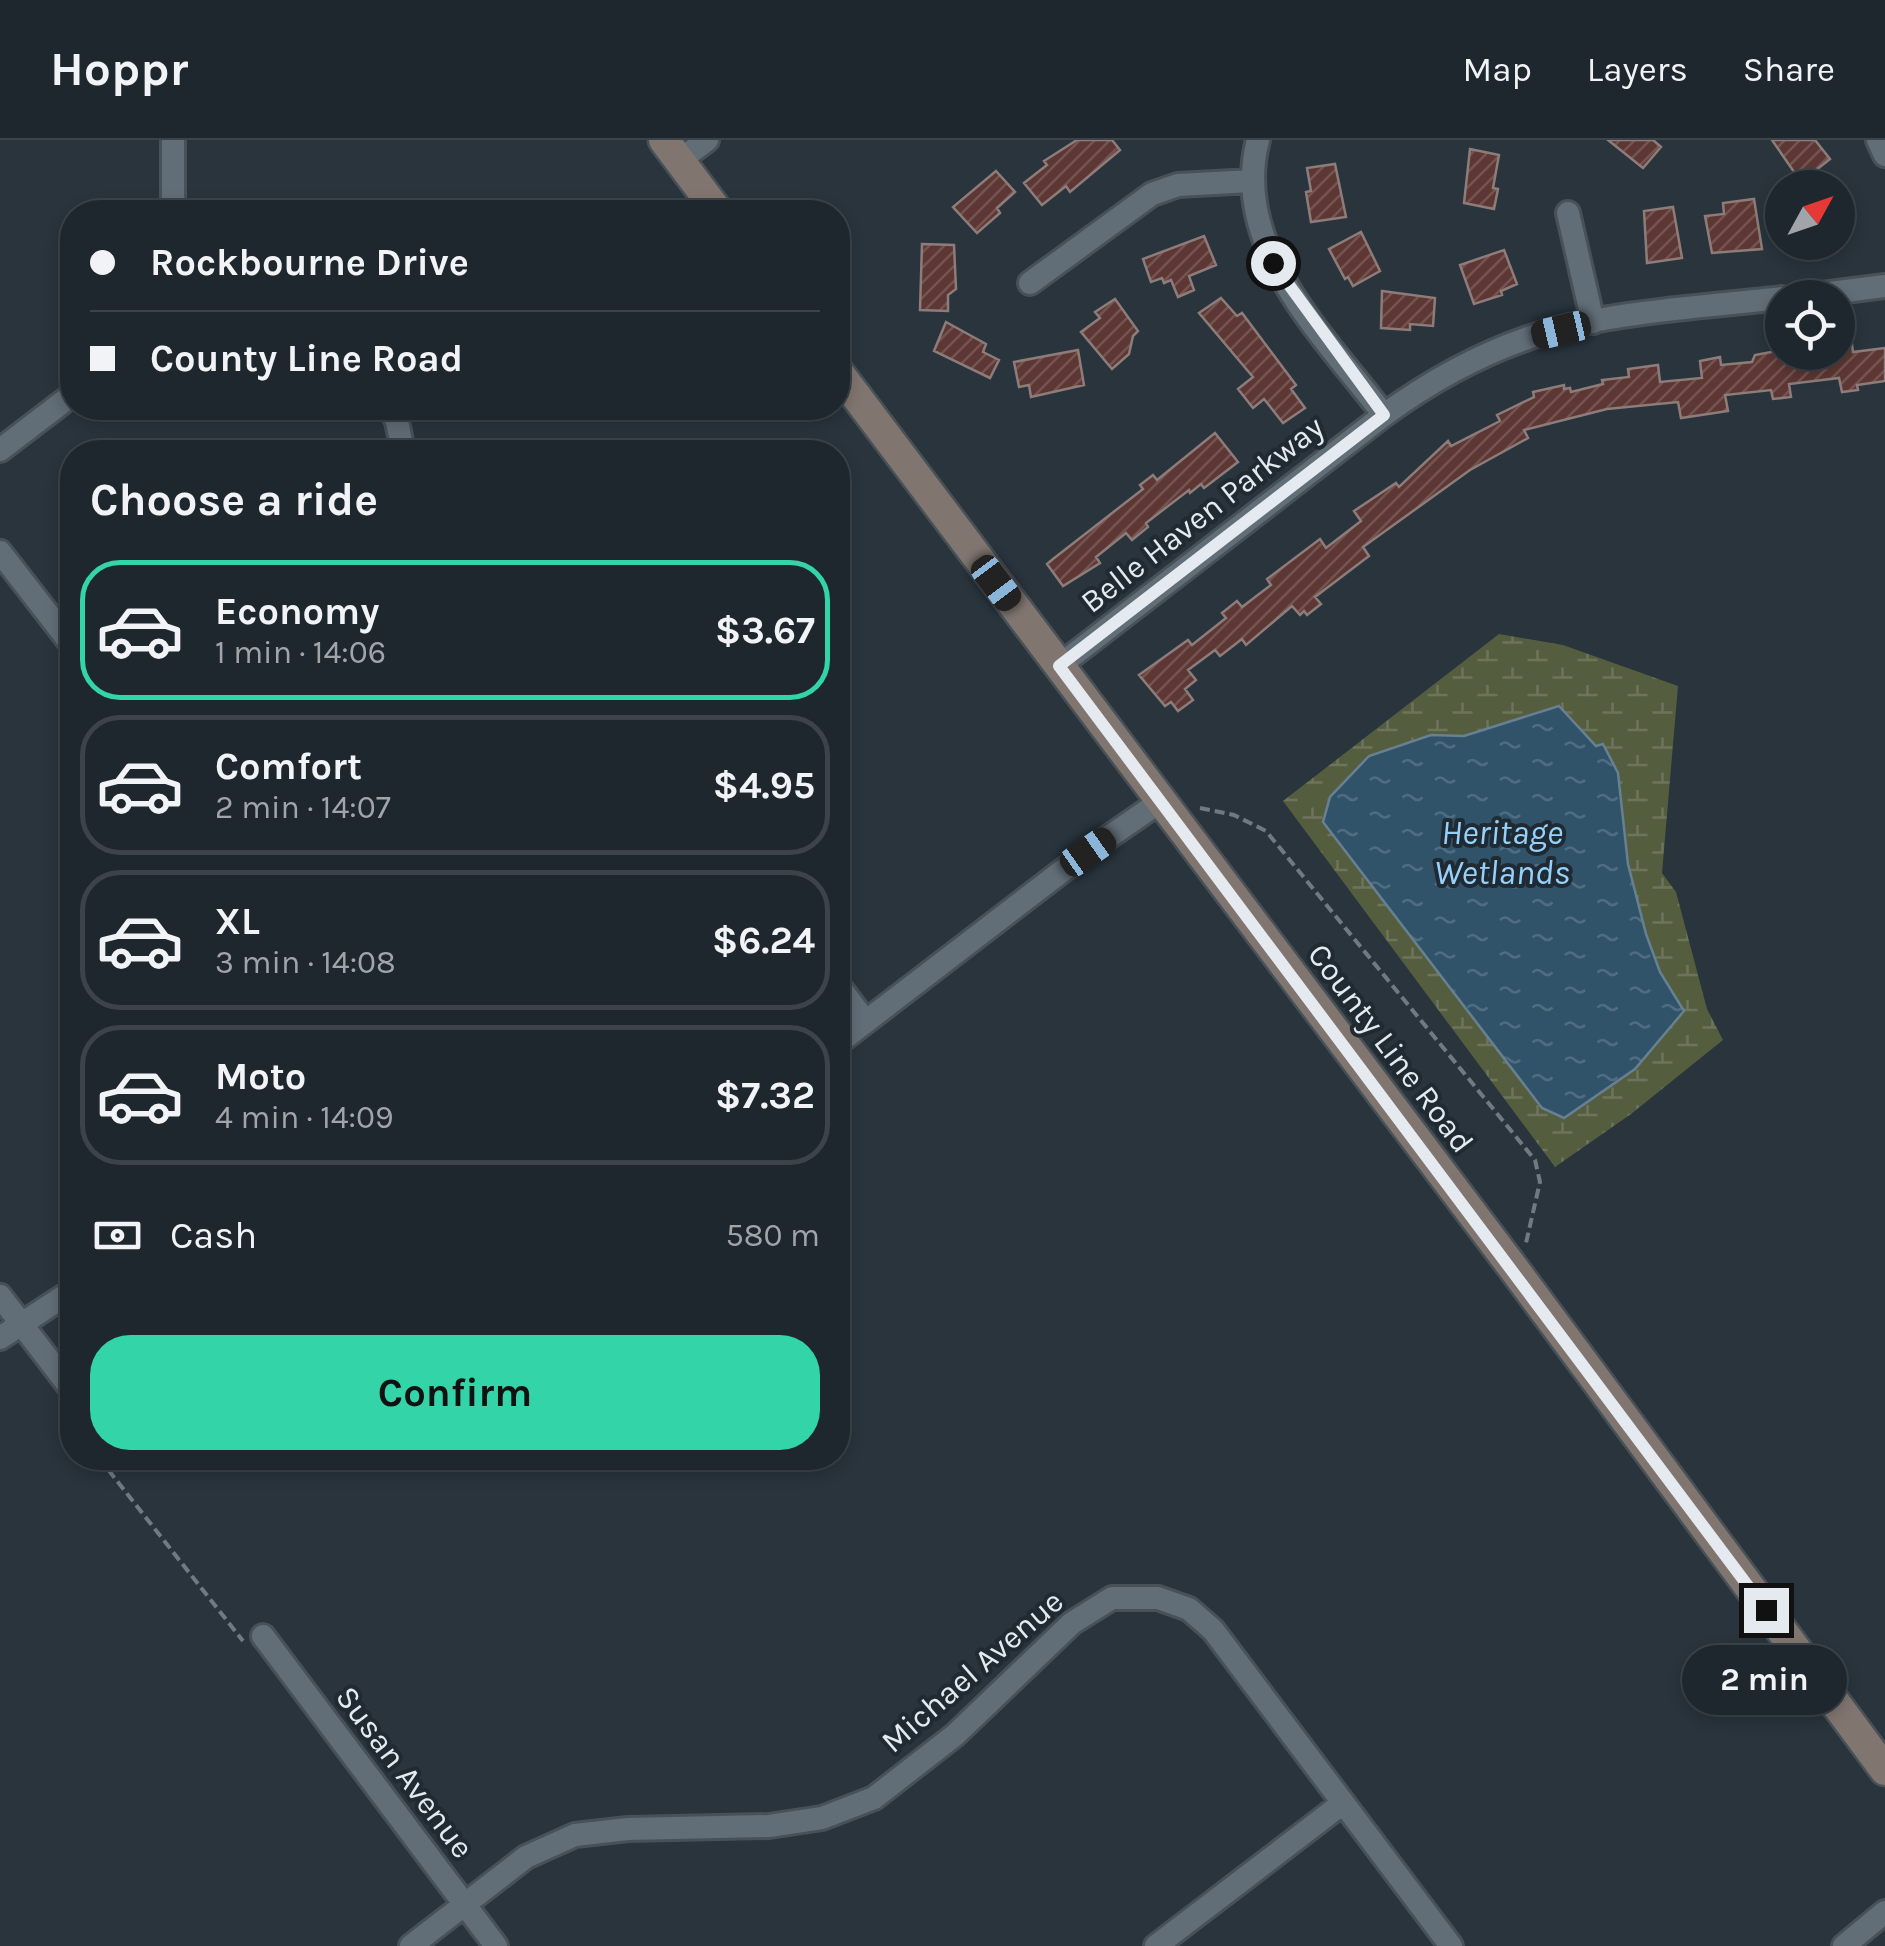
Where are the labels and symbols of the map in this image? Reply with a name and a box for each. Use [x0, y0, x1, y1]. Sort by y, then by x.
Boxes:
north arrow [1765, 170, 1855, 260]
route start [1251, 241, 1296, 286]
car [1528, 309, 1594, 351]
street label: Belle Haven Parkway [1074, 408, 1331, 621]
car [966, 550, 1026, 616]
water label: Heritage Wetlands [1434, 812, 1570, 893]
car [1055, 823, 1121, 881]
street label: County Line Road [1300, 937, 1481, 1160]
street label: Michael Avenue [874, 1582, 1071, 1760]
route end [1744, 1588, 1789, 1633]
callout: 2 min [1684, 1645, 1848, 1715]
street label: Susan Avenue [328, 1679, 481, 1865]

